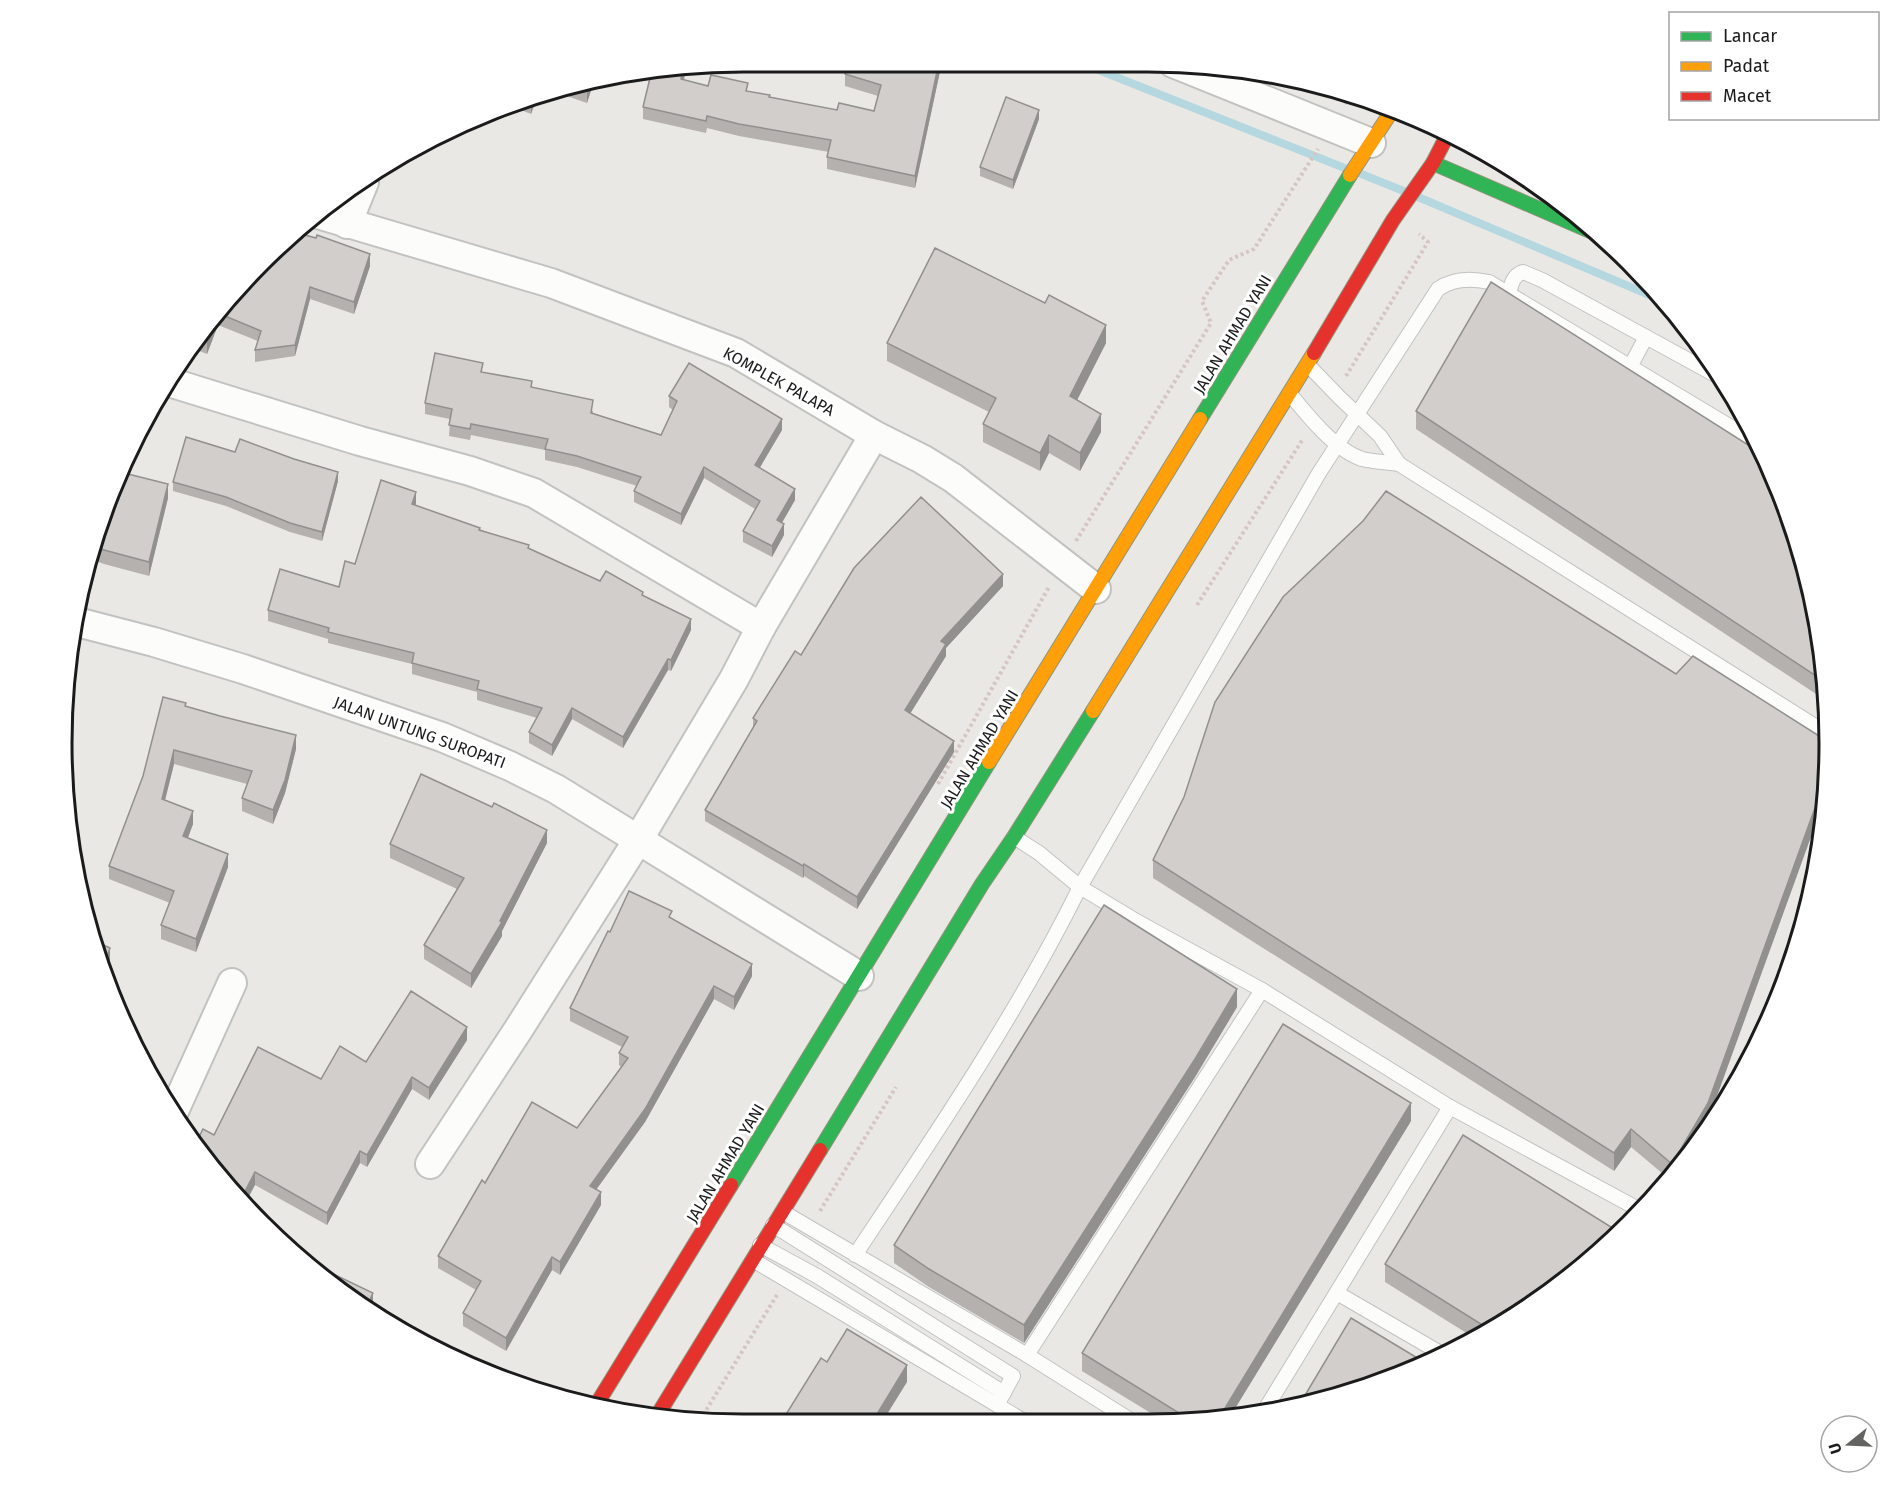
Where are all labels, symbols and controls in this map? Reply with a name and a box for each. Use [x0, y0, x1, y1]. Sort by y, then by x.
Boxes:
legend [1669, 12, 1879, 120]
text: Lancar [1723, 25, 1777, 47]
text: Padat [1723, 55, 1770, 77]
text: Macet [1723, 85, 1772, 107]
street label: JALAN AHMAD YANI [1189, 271, 1275, 397]
street label: KOMPLEK PALAPA [720, 343, 838, 420]
street label: JALAN AHMAD YANI [936, 686, 1022, 812]
street label: JALAN UNTUNG SUROPATI [331, 692, 508, 772]
street label: JALAN AHMAD YANI [682, 1100, 768, 1226]
north arrow [1819, 1414, 1879, 1474]
text: U [1825, 1441, 1846, 1456]

